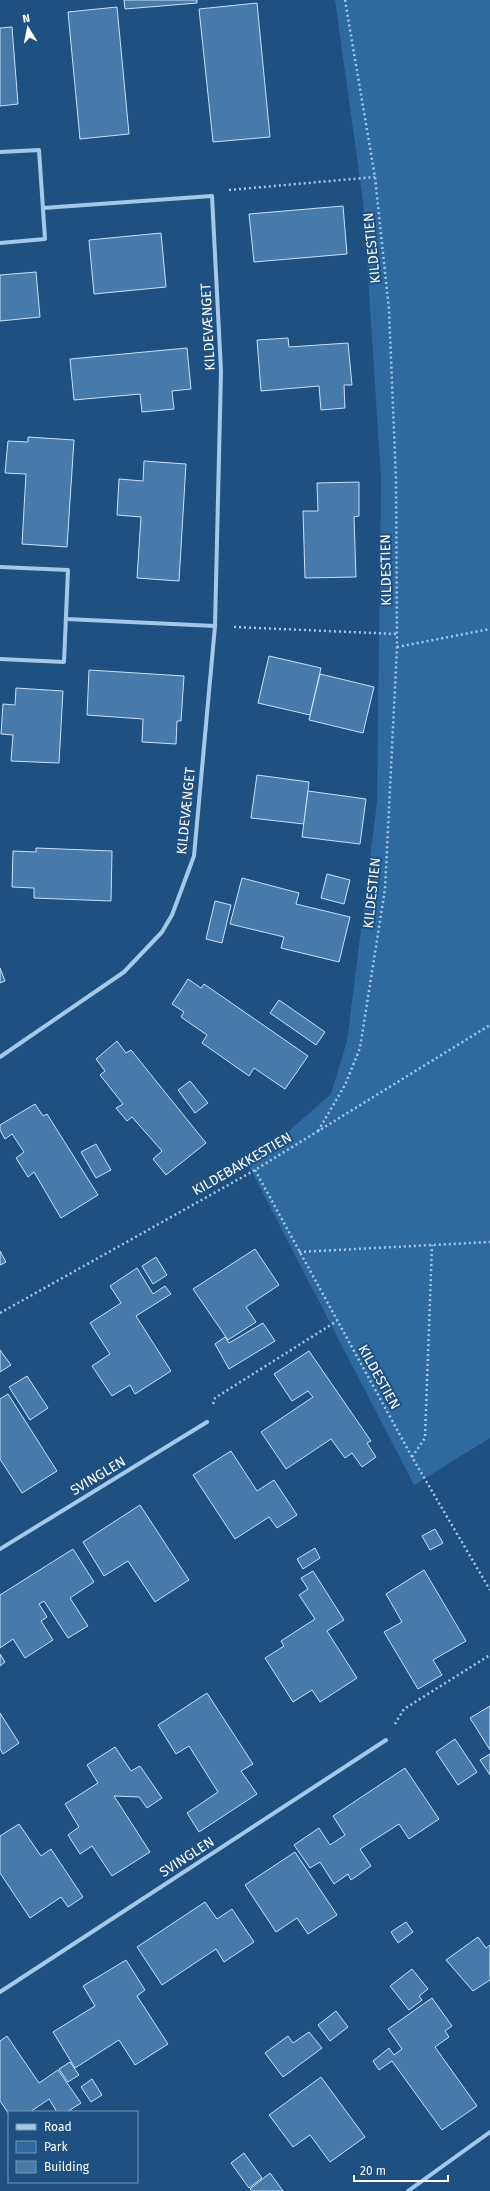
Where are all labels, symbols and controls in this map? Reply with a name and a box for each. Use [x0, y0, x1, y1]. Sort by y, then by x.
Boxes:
north arrow [8, 8, 48, 48]
text: N [22, 12, 31, 26]
street label: KILDESTIEN [360, 212, 384, 284]
street label: KILDEVÆNGET [197, 282, 219, 371]
street label: KILDESTIEN [377, 534, 395, 606]
street label: KILDEVÆNGET [173, 766, 199, 856]
street label: KILDESTIEN [360, 857, 384, 929]
street label: KILDEBAKKESTIEN [189, 1129, 295, 1199]
street label: KILDESTIEN [354, 1342, 404, 1412]
street label: SVINGLEN [67, 1453, 129, 1499]
street label: SVINGLEN [157, 1833, 217, 1881]
legend [8, 2111, 138, 2183]
text: Road [44, 2120, 72, 2134]
text: Park [44, 2140, 68, 2154]
scale bar [354, 2157, 448, 2183]
text: Building [44, 2160, 90, 2174]
text: 20 m [360, 2164, 386, 2178]

